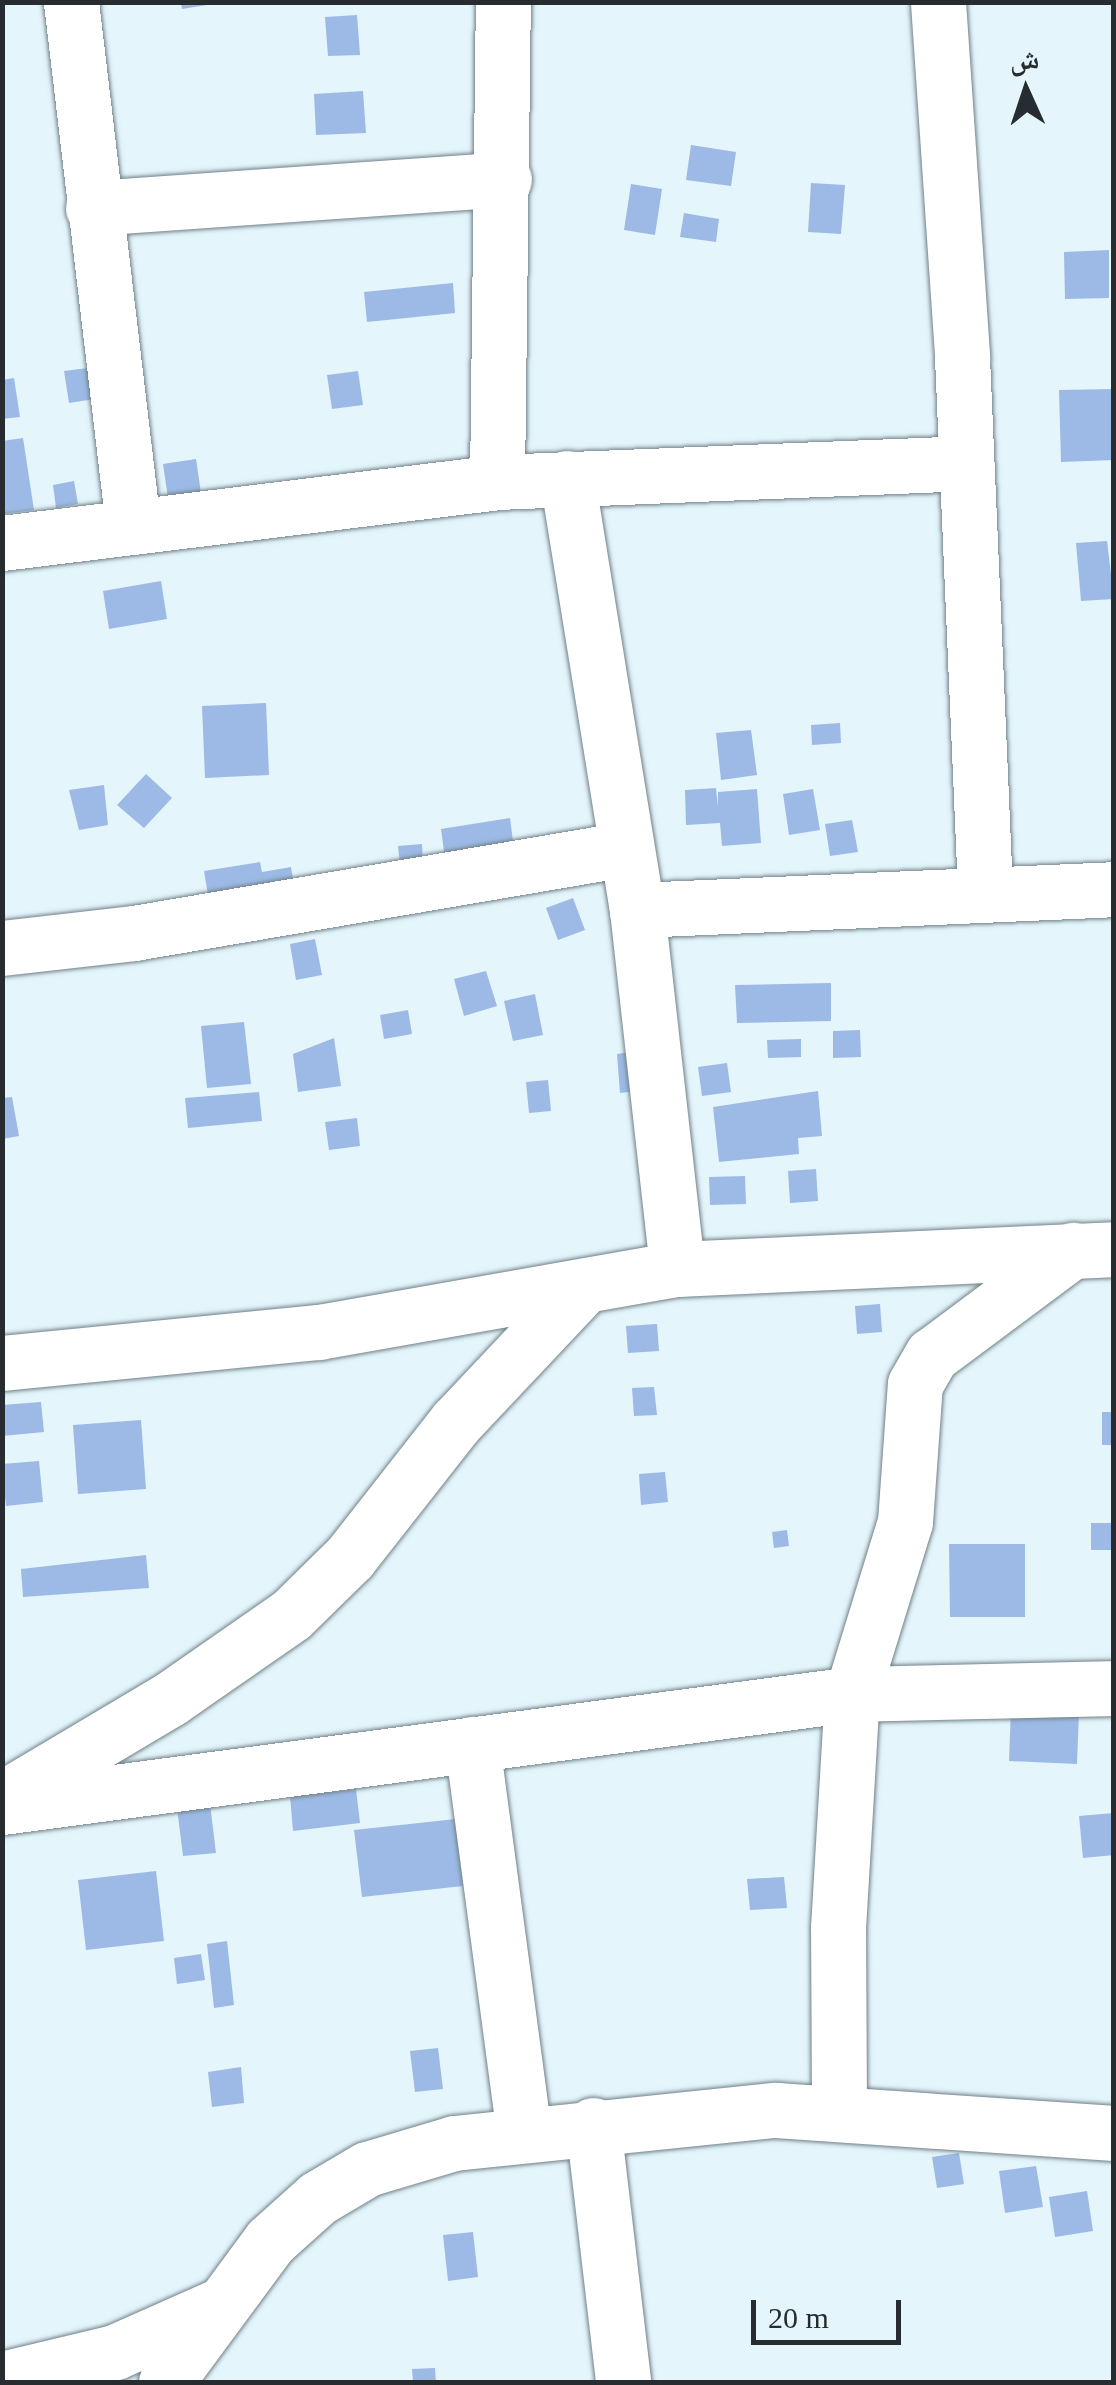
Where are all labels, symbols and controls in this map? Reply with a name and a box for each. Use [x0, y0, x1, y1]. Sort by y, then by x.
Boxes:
north arrow [976, 40, 1076, 140]
text: ش [1009, 43, 1040, 76]
scale bar [756, 2280, 906, 2342]
text: 20 m [768, 2301, 829, 2334]

